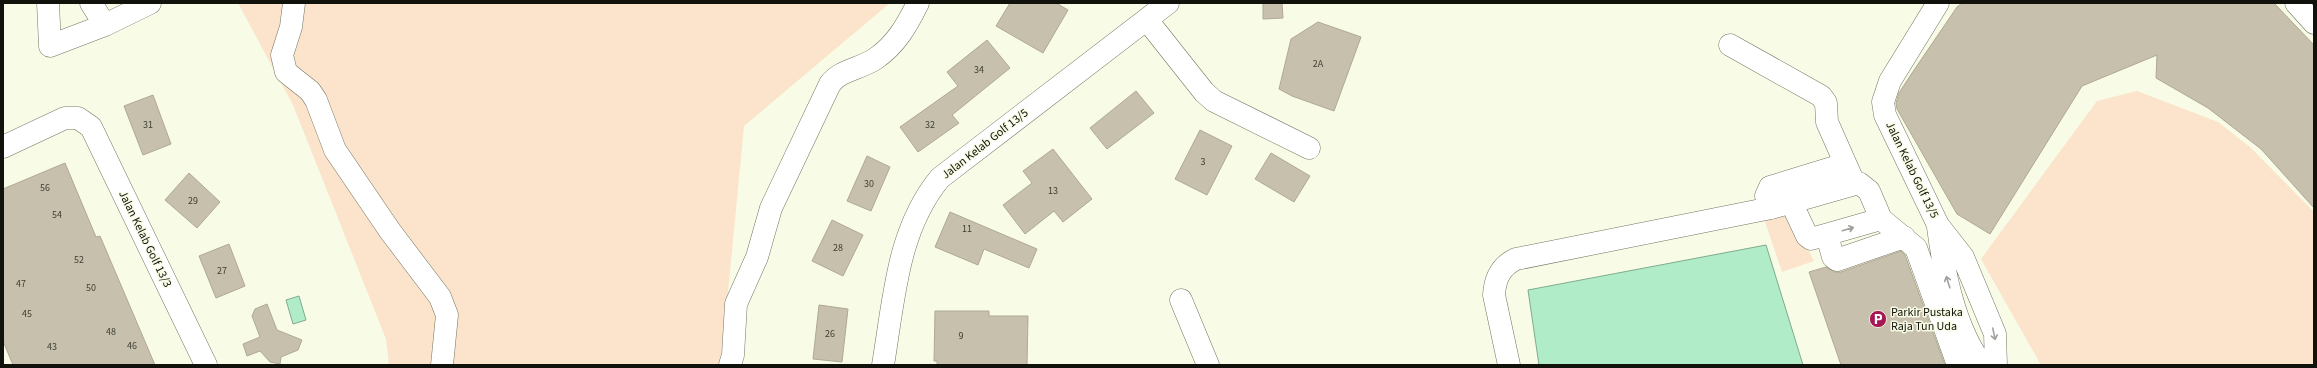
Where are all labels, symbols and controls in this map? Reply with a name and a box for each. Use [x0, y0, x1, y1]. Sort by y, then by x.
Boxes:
house number: 2A [1313, 57, 1324, 71]
house number: 34 [974, 63, 984, 77]
street label: Jalan Kelab Golf 13/5 [938, 105, 1032, 183]
house number: 31 [143, 118, 153, 132]
house number: 32 [925, 118, 935, 132]
street label: Jalan Kelab Golf 13/5 [1881, 119, 1943, 221]
house number: 3 [1201, 155, 1206, 169]
house number: 30 [864, 177, 874, 191]
house number: 56 [40, 181, 50, 195]
house number: 13 [1048, 184, 1058, 198]
street label: Jalan Kelab Golf 13/3 [114, 188, 176, 290]
house number: 29 [188, 194, 198, 208]
house number: 54 [52, 208, 62, 222]
house number: 11 [962, 222, 972, 236]
one-way arrow [1841, 225, 1854, 232]
house number: 28 [833, 241, 843, 255]
house number: 52 [74, 253, 84, 267]
house number: 27 [217, 264, 227, 278]
one-way arrow [1943, 276, 1951, 288]
house number: 47 [16, 277, 26, 291]
house number: 50 [86, 281, 96, 295]
place label: Parkir Pustaka Raja Tun Uda [1891, 304, 1963, 335]
house number: 45 [22, 307, 32, 321]
parking icon: Parkir Pustaka Raja Tun Uda [1868, 309, 1888, 329]
house number: 48 [106, 325, 116, 339]
house number: 26 [825, 327, 835, 341]
one-way arrow [1990, 327, 1998, 340]
house number: 9 [959, 329, 964, 343]
house number: 46 [127, 339, 137, 353]
house number: 43 [47, 340, 57, 354]

